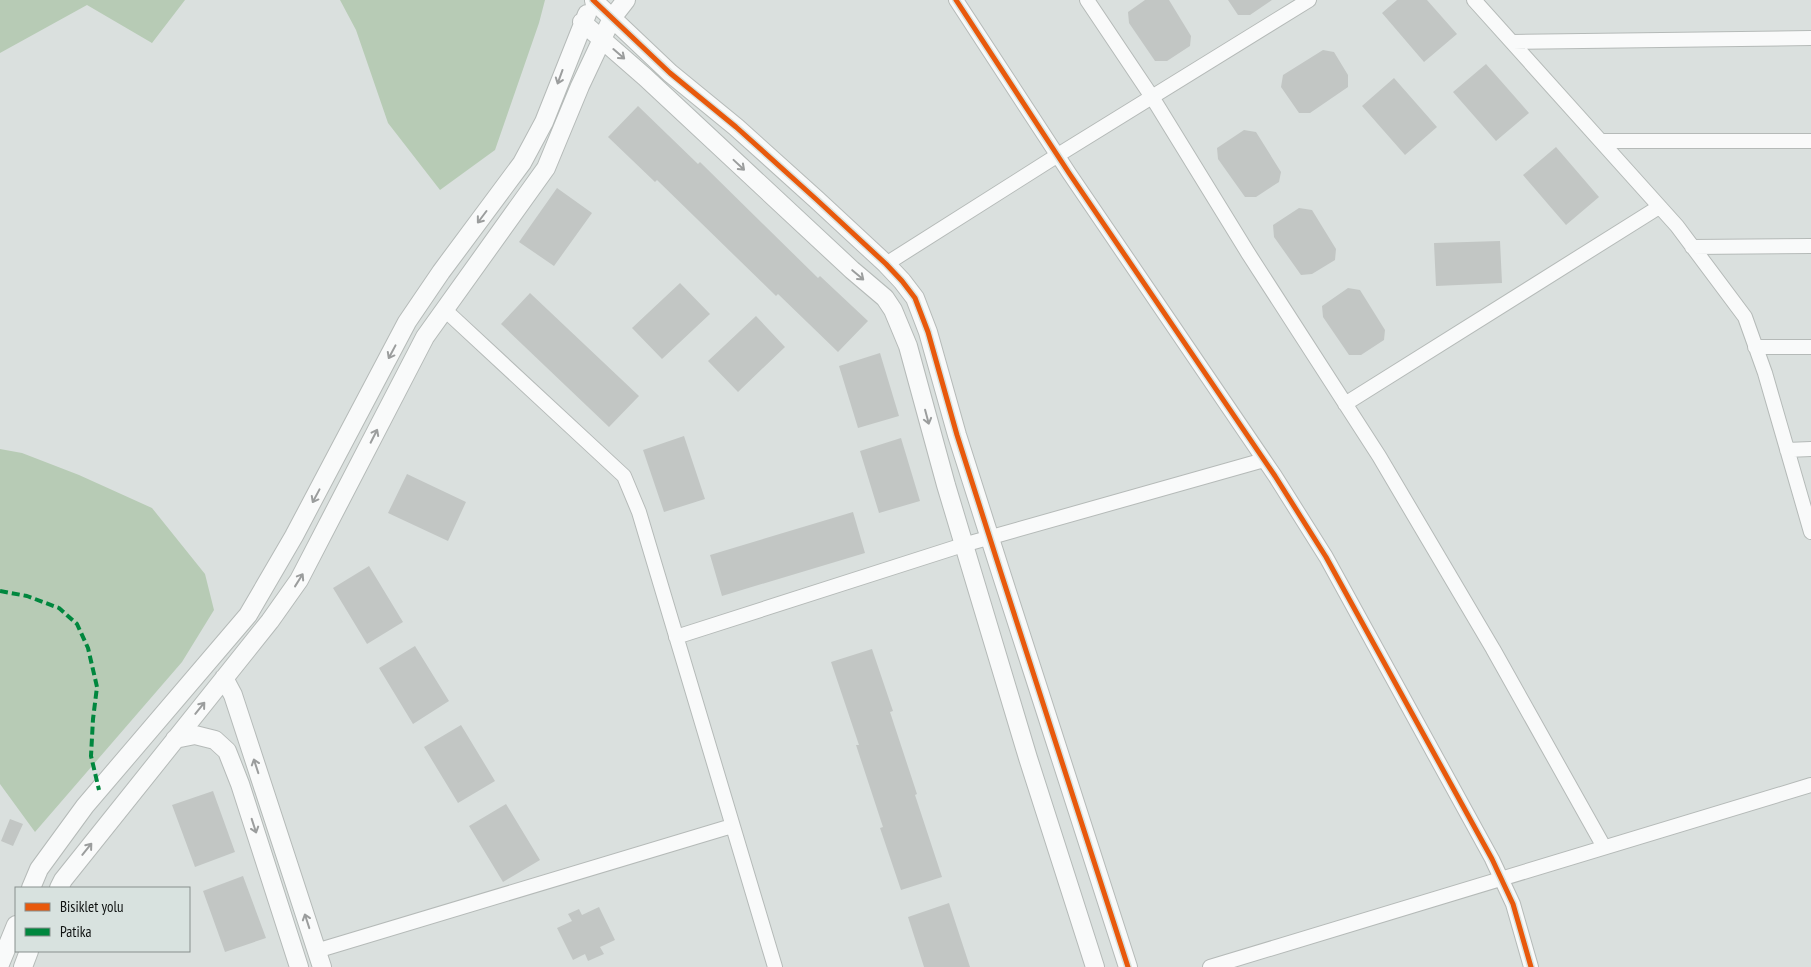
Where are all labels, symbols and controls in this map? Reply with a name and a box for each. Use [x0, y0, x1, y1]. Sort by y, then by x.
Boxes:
one-way arrow [612, 49, 625, 60]
one-way arrow [555, 68, 564, 84]
one-way arrow [732, 159, 745, 170]
one-way arrow [476, 210, 487, 223]
one-way arrow [851, 269, 864, 281]
one-way arrow [387, 345, 397, 360]
one-way arrow [923, 409, 932, 425]
one-way arrow [370, 429, 379, 444]
one-way arrow [311, 488, 320, 503]
one-way arrow [294, 573, 304, 587]
one-way arrow [194, 702, 205, 715]
one-way arrow [251, 759, 260, 775]
one-way arrow [249, 818, 259, 834]
one-way arrow [82, 843, 93, 856]
legend [15, 887, 190, 952]
text: Bisiklet yolu [60, 897, 124, 916]
one-way arrow [301, 913, 311, 929]
text: Patika [60, 922, 92, 941]

